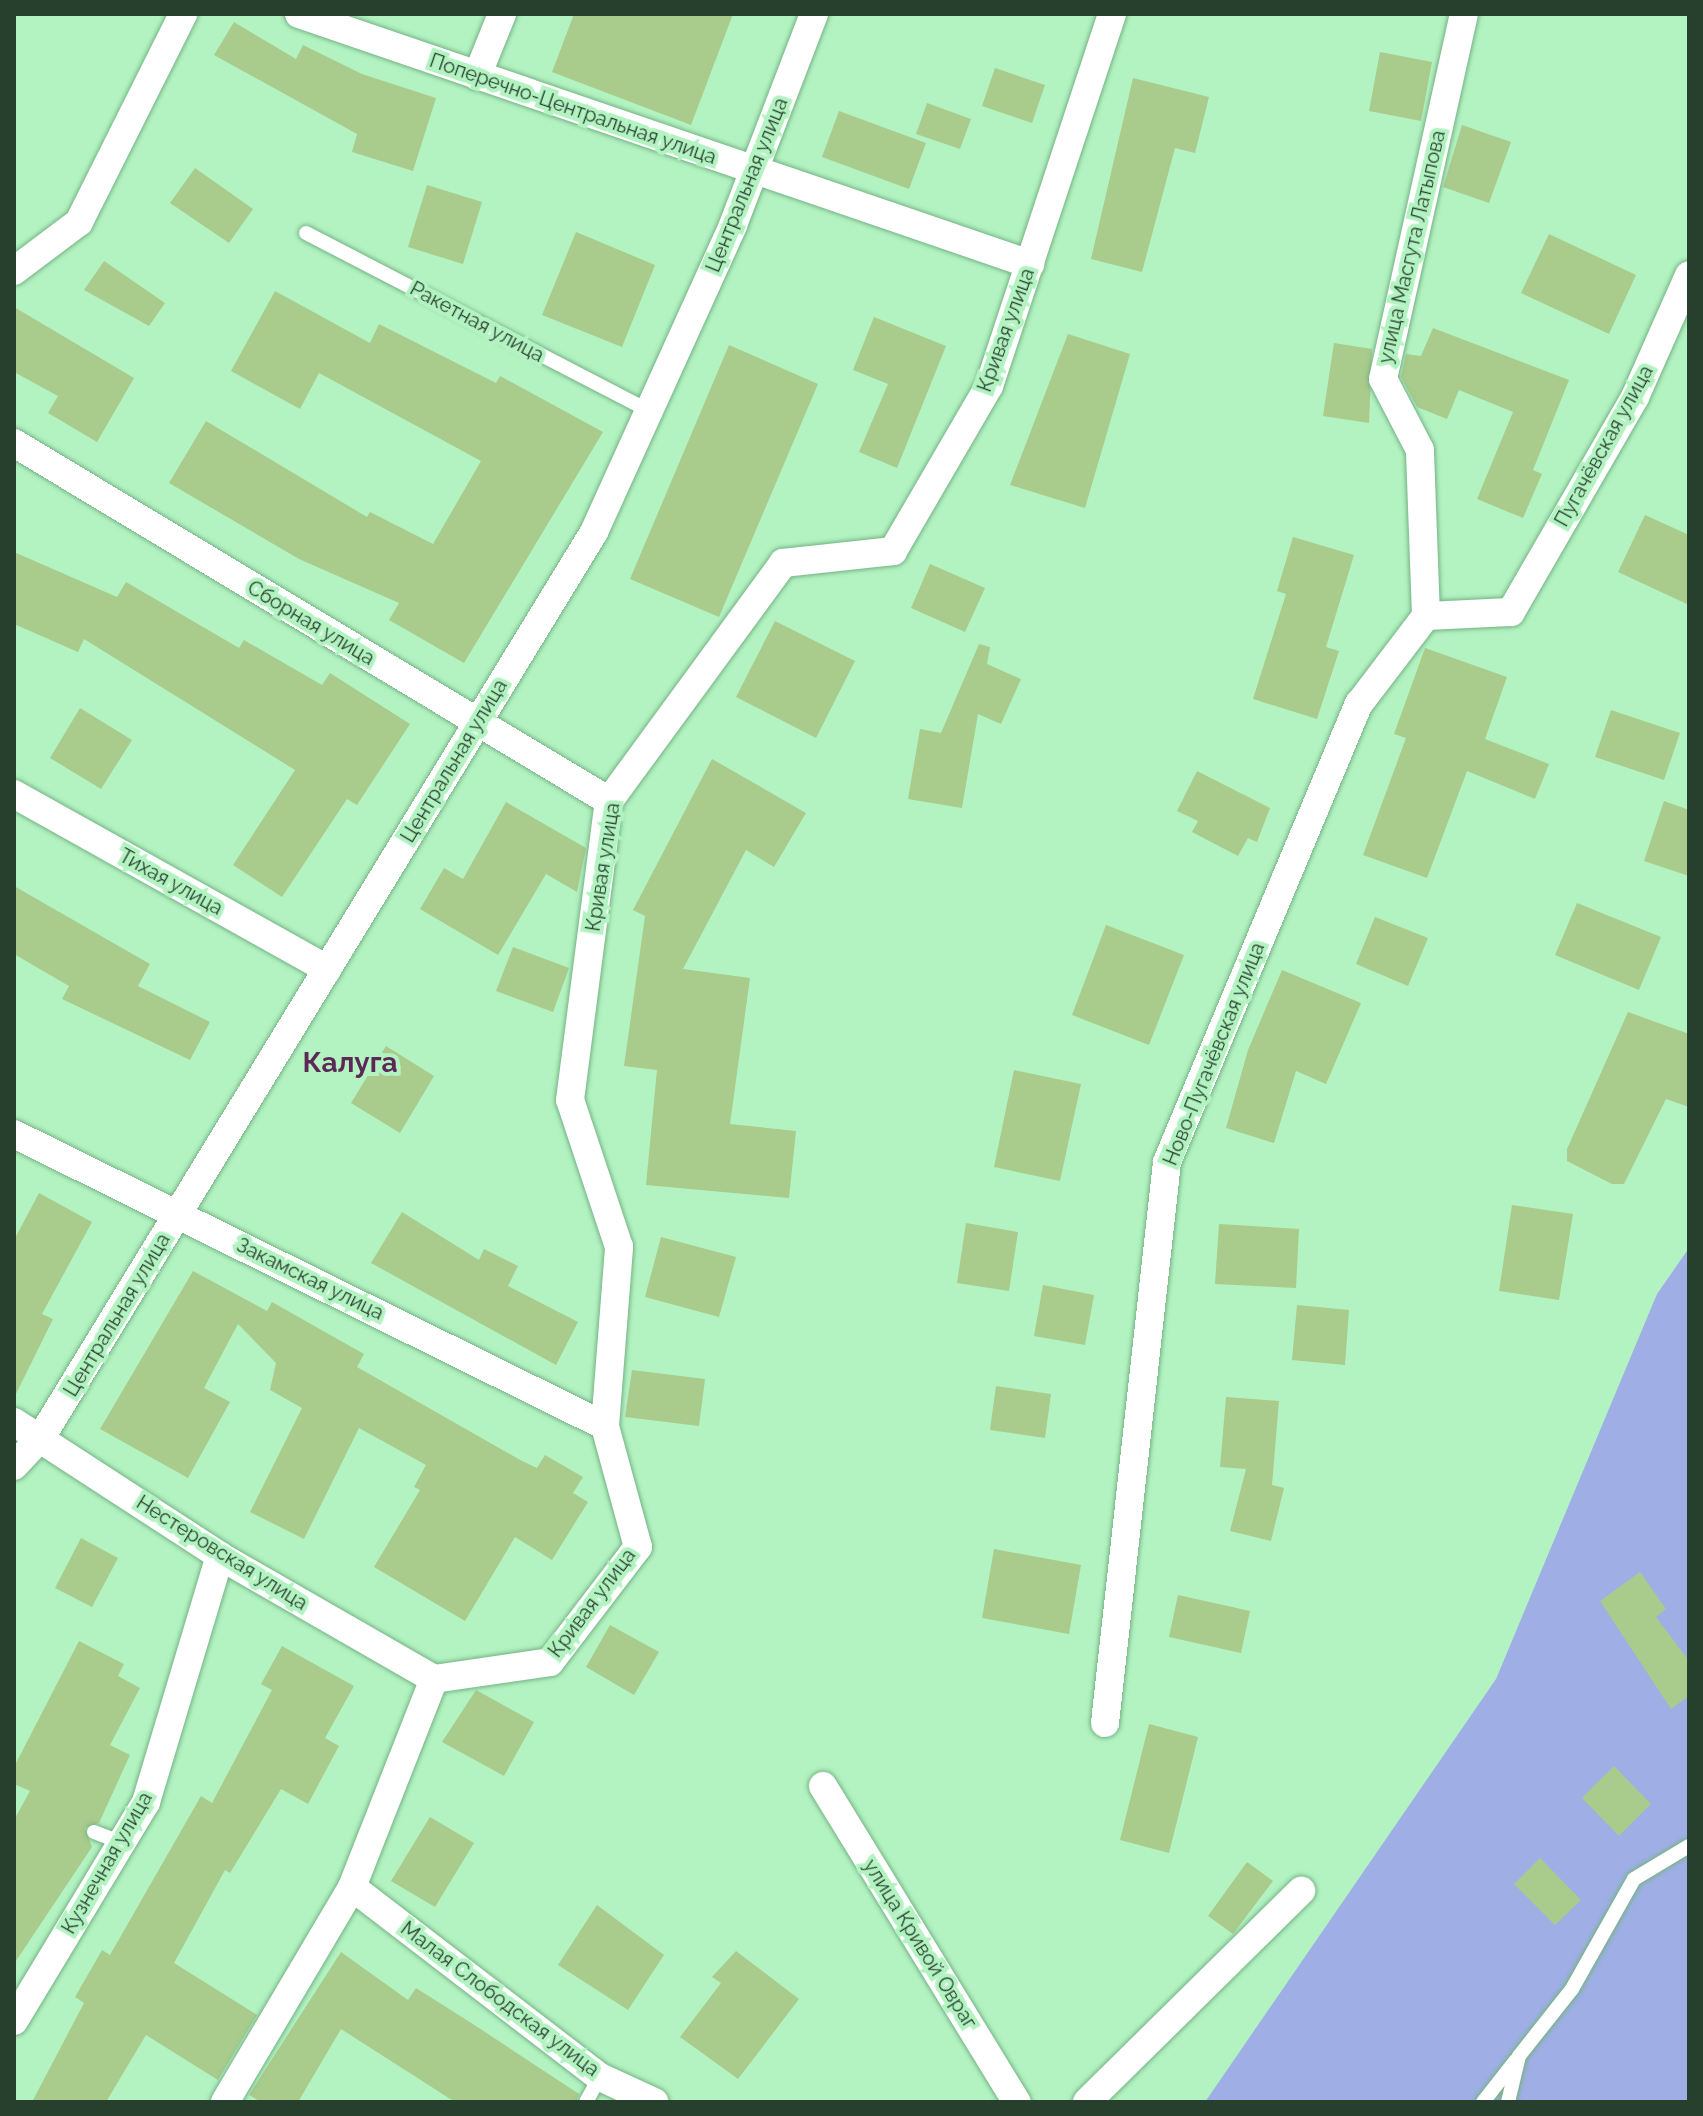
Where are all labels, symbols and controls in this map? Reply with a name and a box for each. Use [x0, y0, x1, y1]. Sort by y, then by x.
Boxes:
street label: Поперечно-Центральная улица [426, 48, 720, 170]
street label: Центральная улица [701, 94, 793, 276]
street label: улица Масгута Латыпова [1373, 128, 1451, 366]
street label: Кривая улица [972, 265, 1040, 395]
street label: Ракетная улица [406, 276, 548, 368]
street label: Пугачёвская улица [1550, 361, 1658, 531]
street label: Сборная улица [243, 575, 379, 671]
street label: Центральная улица [396, 675, 512, 847]
street label: Кривая улица [581, 801, 625, 933]
street label: Тихая улица [115, 844, 227, 920]
street label: Ново-Пугачёвская улица [1158, 939, 1270, 1169]
district label: Калуга [302, 1046, 398, 1080]
street label: Центральная улица [59, 1229, 175, 1401]
street label: Закамская улица [232, 1233, 388, 1325]
street label: Нестеровская улица [132, 1490, 312, 1616]
street label: Кривая улица [543, 1544, 641, 1662]
street label: Кузнечная улица [57, 1788, 157, 1938]
street label: улица Кривой Овраг [858, 1855, 982, 2033]
street label: Малая Слободская улица [396, 1916, 604, 2082]

